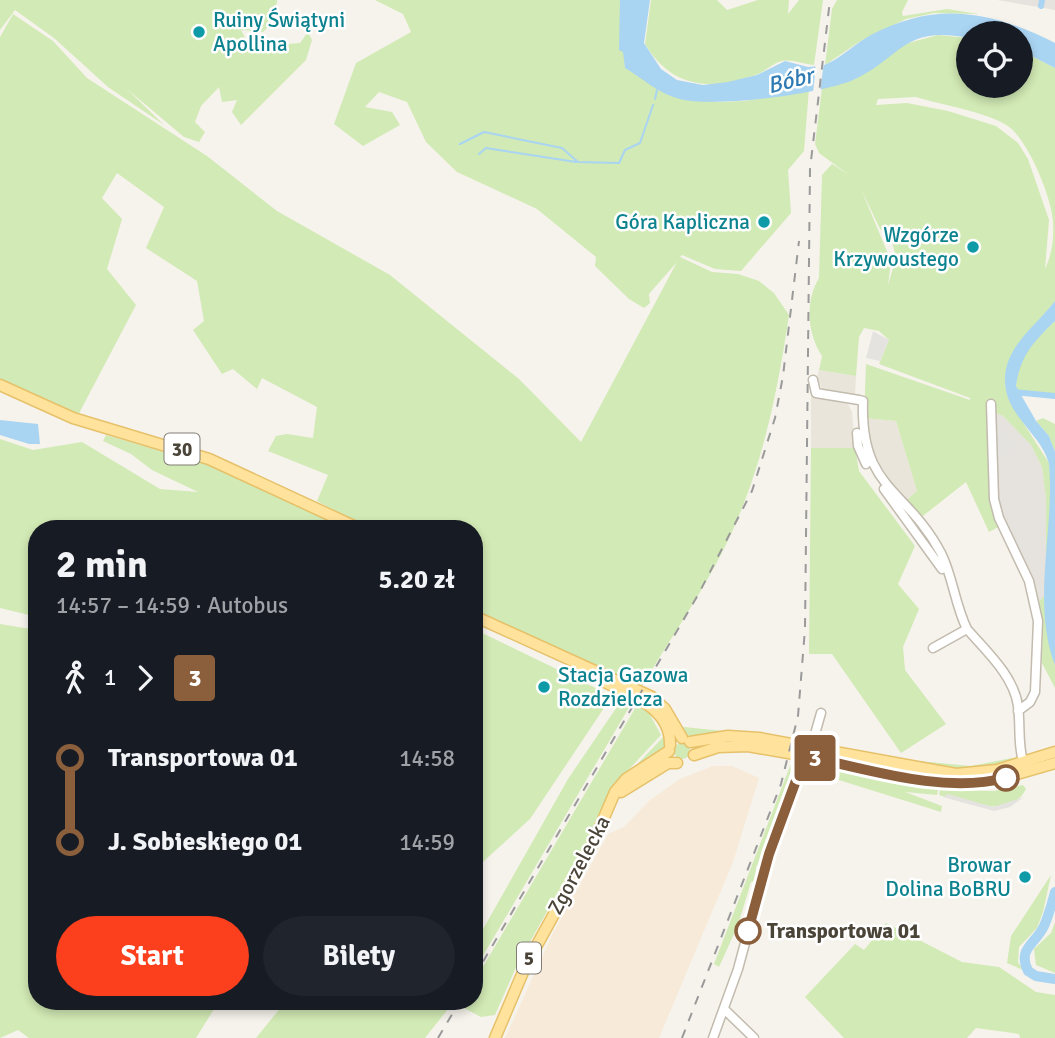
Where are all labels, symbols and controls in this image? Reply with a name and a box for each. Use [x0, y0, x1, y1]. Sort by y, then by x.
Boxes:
place label: Ruiny Świątyni Apollina [213, 7, 345, 57]
map controls [956, 21, 1033, 98]
button: locate [956, 21, 1033, 98]
marker: Ruiny Świątyni Apollina [191, 24, 207, 40]
water label: Bóbr [764, 60, 820, 100]
place label: Góra Kapliczna [615, 209, 750, 235]
marker: Góra Kapliczna [756, 214, 772, 230]
place label: Wzgórze Krzywoustego [833, 222, 959, 272]
marker: Wzgórze Krzywoustego [965, 239, 981, 255]
road number: 30 [164, 433, 200, 464]
text: 2 min [56, 541, 148, 588]
text: 5.20 zł [379, 564, 455, 596]
text: 14:57 – 14:59 · Autobus [56, 591, 288, 620]
icon: walk [56, 659, 94, 697]
icon: forward [126, 659, 164, 697]
place label: Stacja Gazowa Rozdzielcza [558, 662, 688, 712]
text: 1 [104, 663, 116, 692]
text: 3 [188, 663, 201, 693]
marker: Stacja Gazowa Rozdzielcza [536, 679, 552, 695]
line badge: 3 [792, 735, 838, 781]
text: Transportowa 01 [108, 742, 298, 774]
text: 3 [809, 743, 821, 773]
text: 14:58 [399, 744, 455, 773]
unlabelled marker [993, 765, 1019, 791]
street label: Zgorzelecka [542, 811, 616, 919]
text: J. Sobieskiego 01 [108, 826, 302, 858]
text: 14:59 [399, 828, 455, 857]
place label: Browar Dolina BoBRU [885, 852, 1011, 902]
marker: Browar Dolina BoBRU [1017, 869, 1033, 885]
button: Start [56, 916, 249, 996]
button: Bilety [263, 916, 455, 996]
marker: Transportowa 01 [735, 918, 761, 944]
place label: Transportowa 01 [767, 918, 920, 944]
road number: 5 [517, 942, 541, 974]

